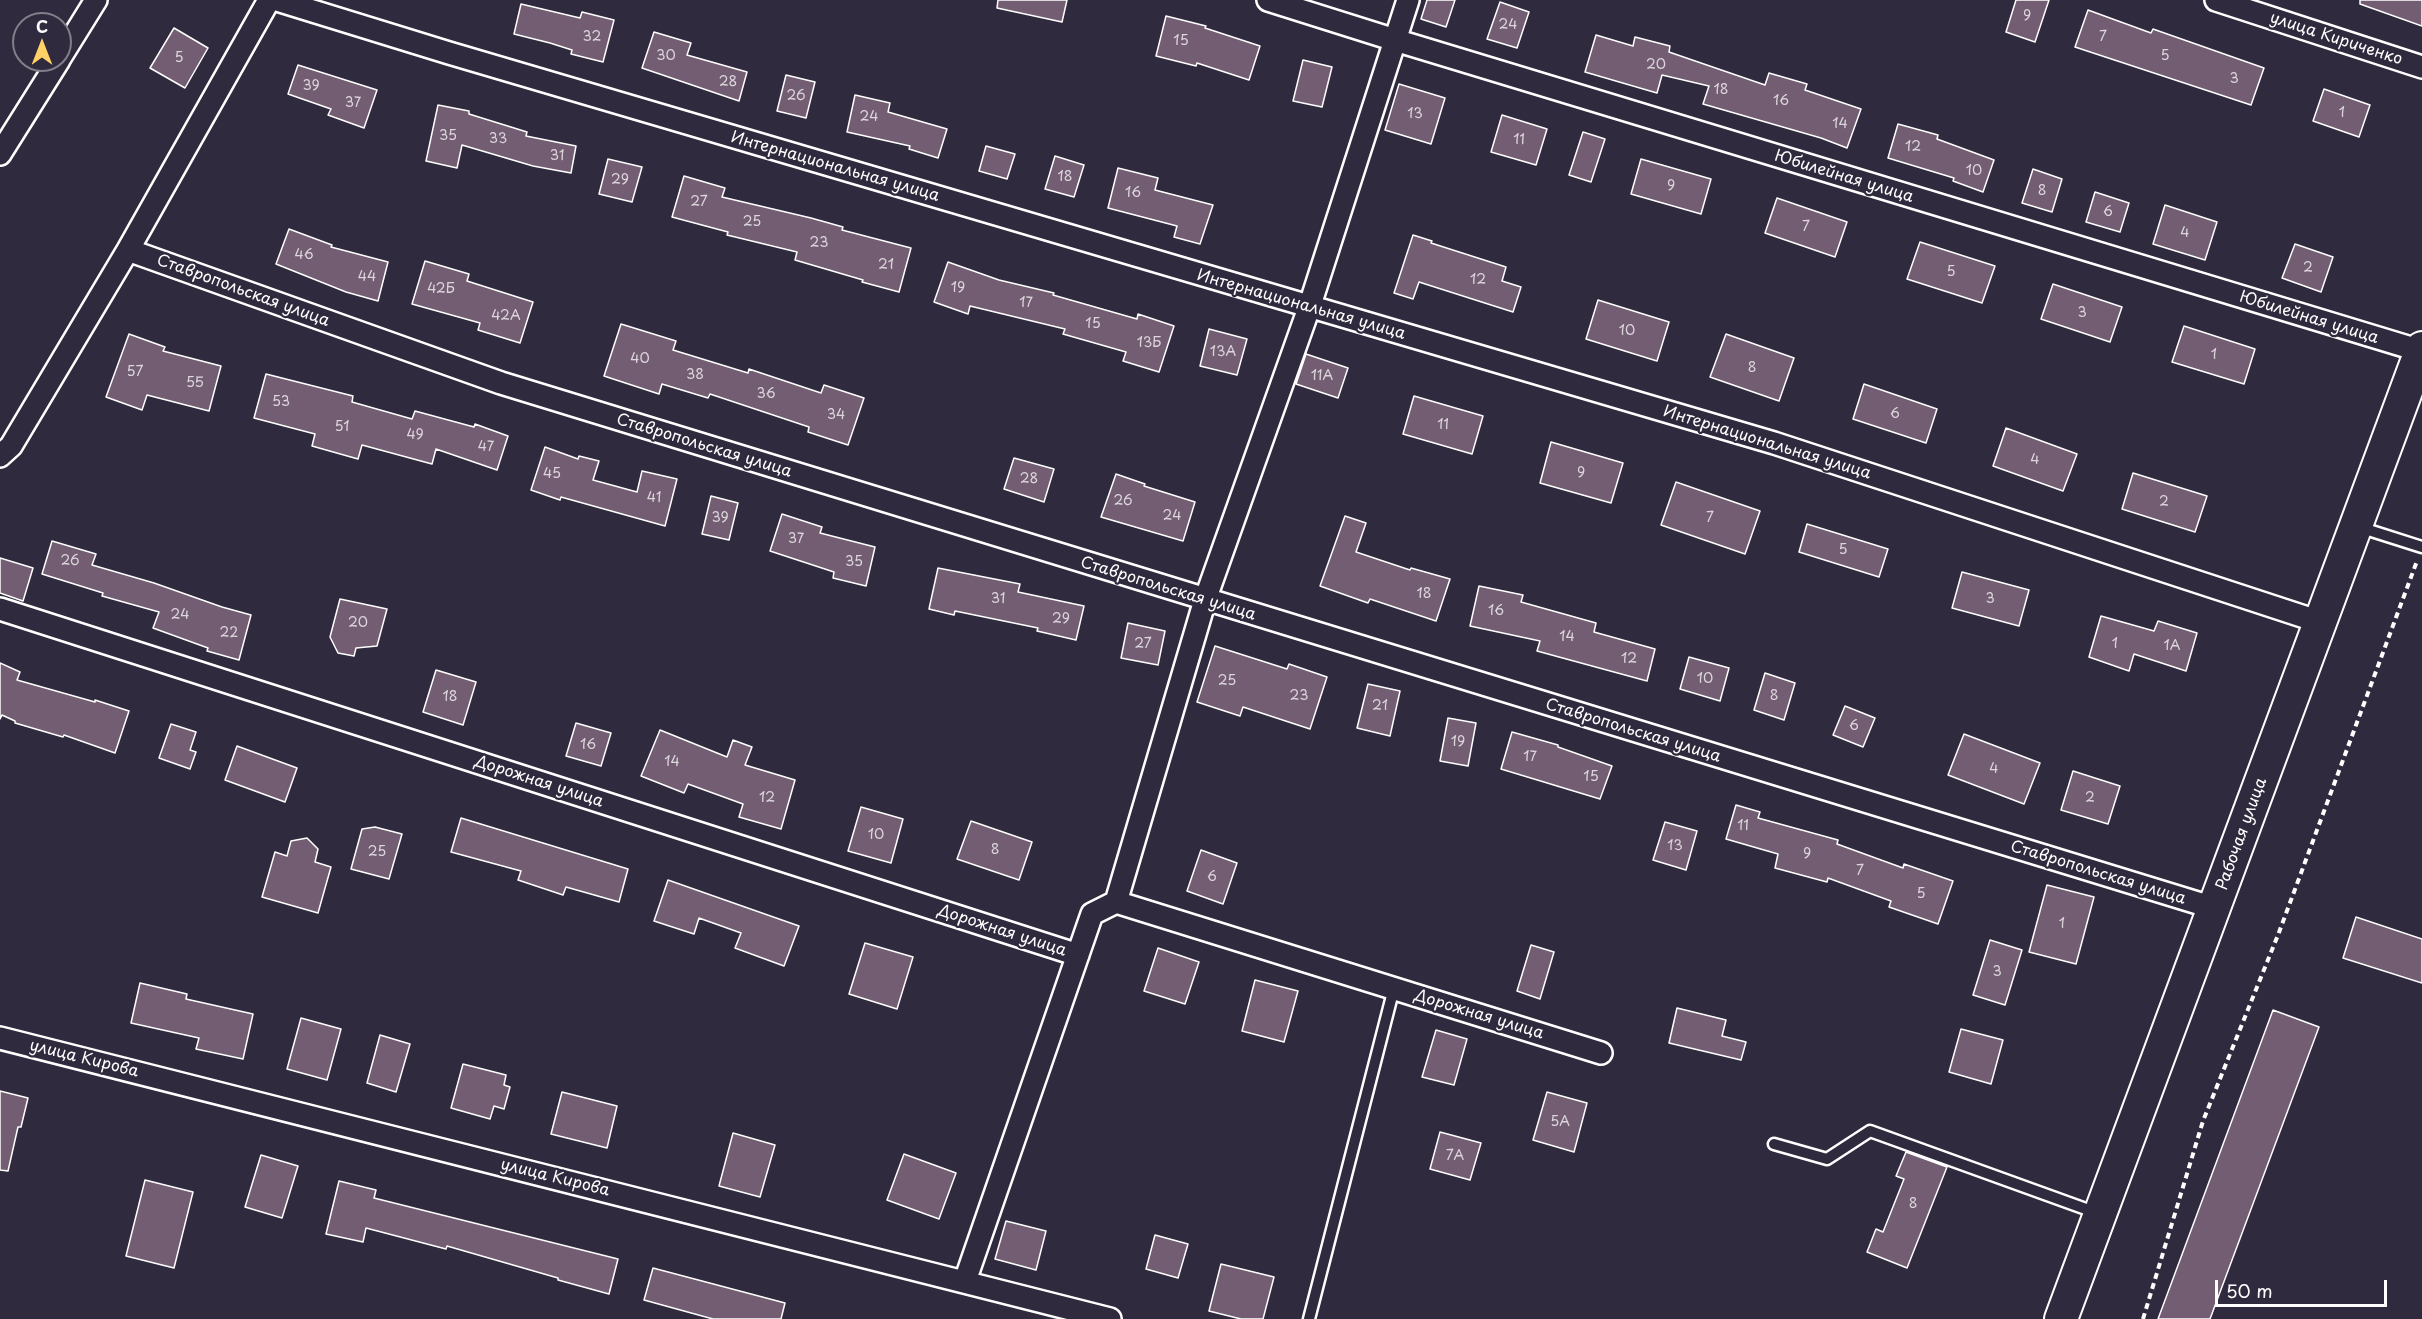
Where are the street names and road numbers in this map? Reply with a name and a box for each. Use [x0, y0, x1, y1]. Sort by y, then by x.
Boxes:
street label: улица Кириченко [2267, 9, 2405, 69]
street label: Интернациональная улица [728, 128, 942, 206]
street label: Юбилейная улица [1772, 147, 1916, 207]
street label: Ставропольская улица [154, 251, 332, 331]
street label: Интернациональная улица [1194, 266, 1408, 344]
street label: Юбилейная улица [2237, 288, 2381, 348]
street label: Интернациональная улица [1661, 402, 1873, 484]
street label: Ставропольская улица [614, 410, 794, 482]
street label: Ставропольская улица [1078, 553, 1258, 625]
street label: Ставропольская улица [1543, 695, 1723, 767]
street label: Дорожная улица [472, 752, 606, 812]
street label: Рабочая улица [2213, 775, 2271, 893]
street label: Ставропольская улица [2008, 837, 2188, 909]
street label: Дорожная улица [935, 901, 1069, 961]
street label: Дорожная улица [1412, 986, 1546, 1044]
street label: улица Кирова [27, 1036, 141, 1082]
street label: улица Кирова [498, 1155, 612, 1201]

